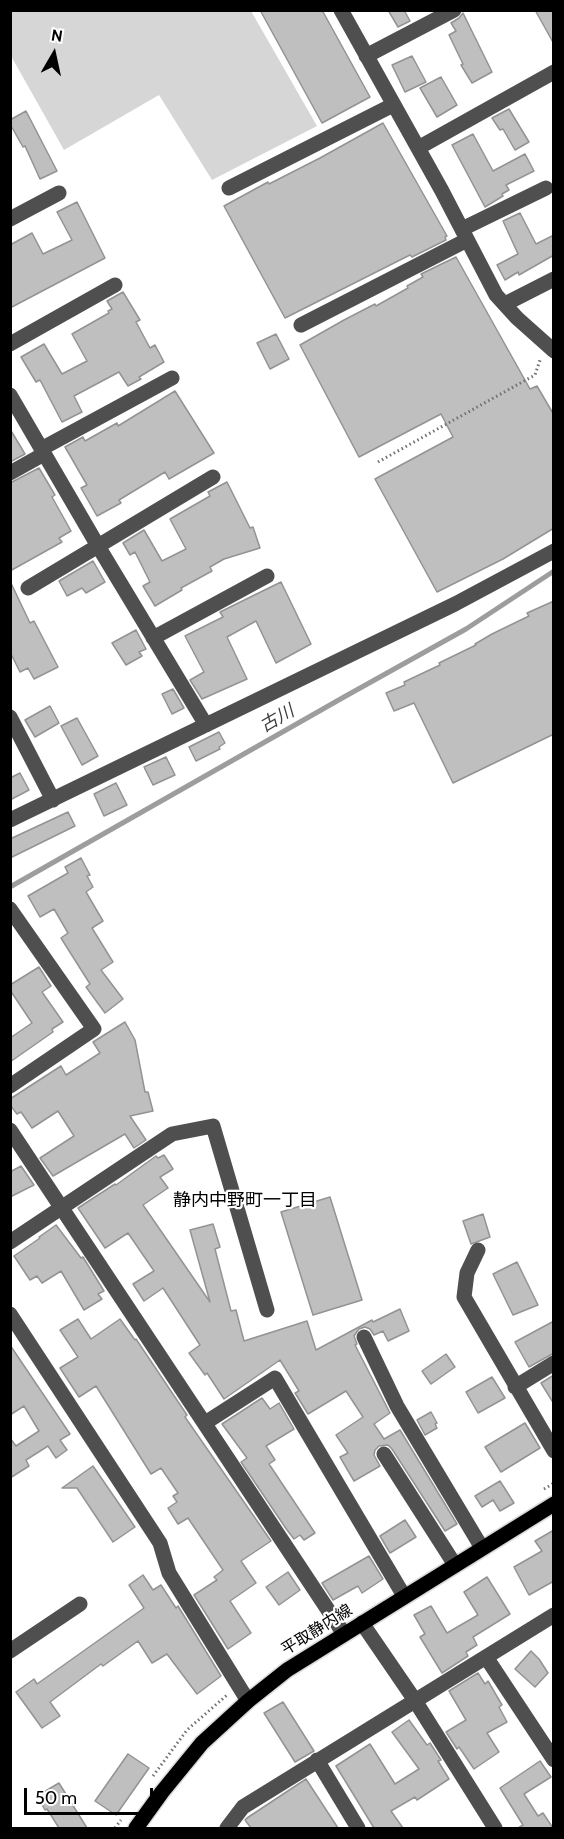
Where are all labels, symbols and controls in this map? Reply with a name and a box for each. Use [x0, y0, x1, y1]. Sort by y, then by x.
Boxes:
north arrow [24, 24, 84, 84]
text: N [50, 25, 64, 46]
water label: 古川 [256, 701, 298, 737]
district label: 静内中野町一丁目 [173, 1190, 317, 1212]
street label: 平取静内線 [278, 1601, 356, 1659]
scale bar [27, 1776, 156, 1814]
text: 50 m [35, 1787, 77, 1809]

